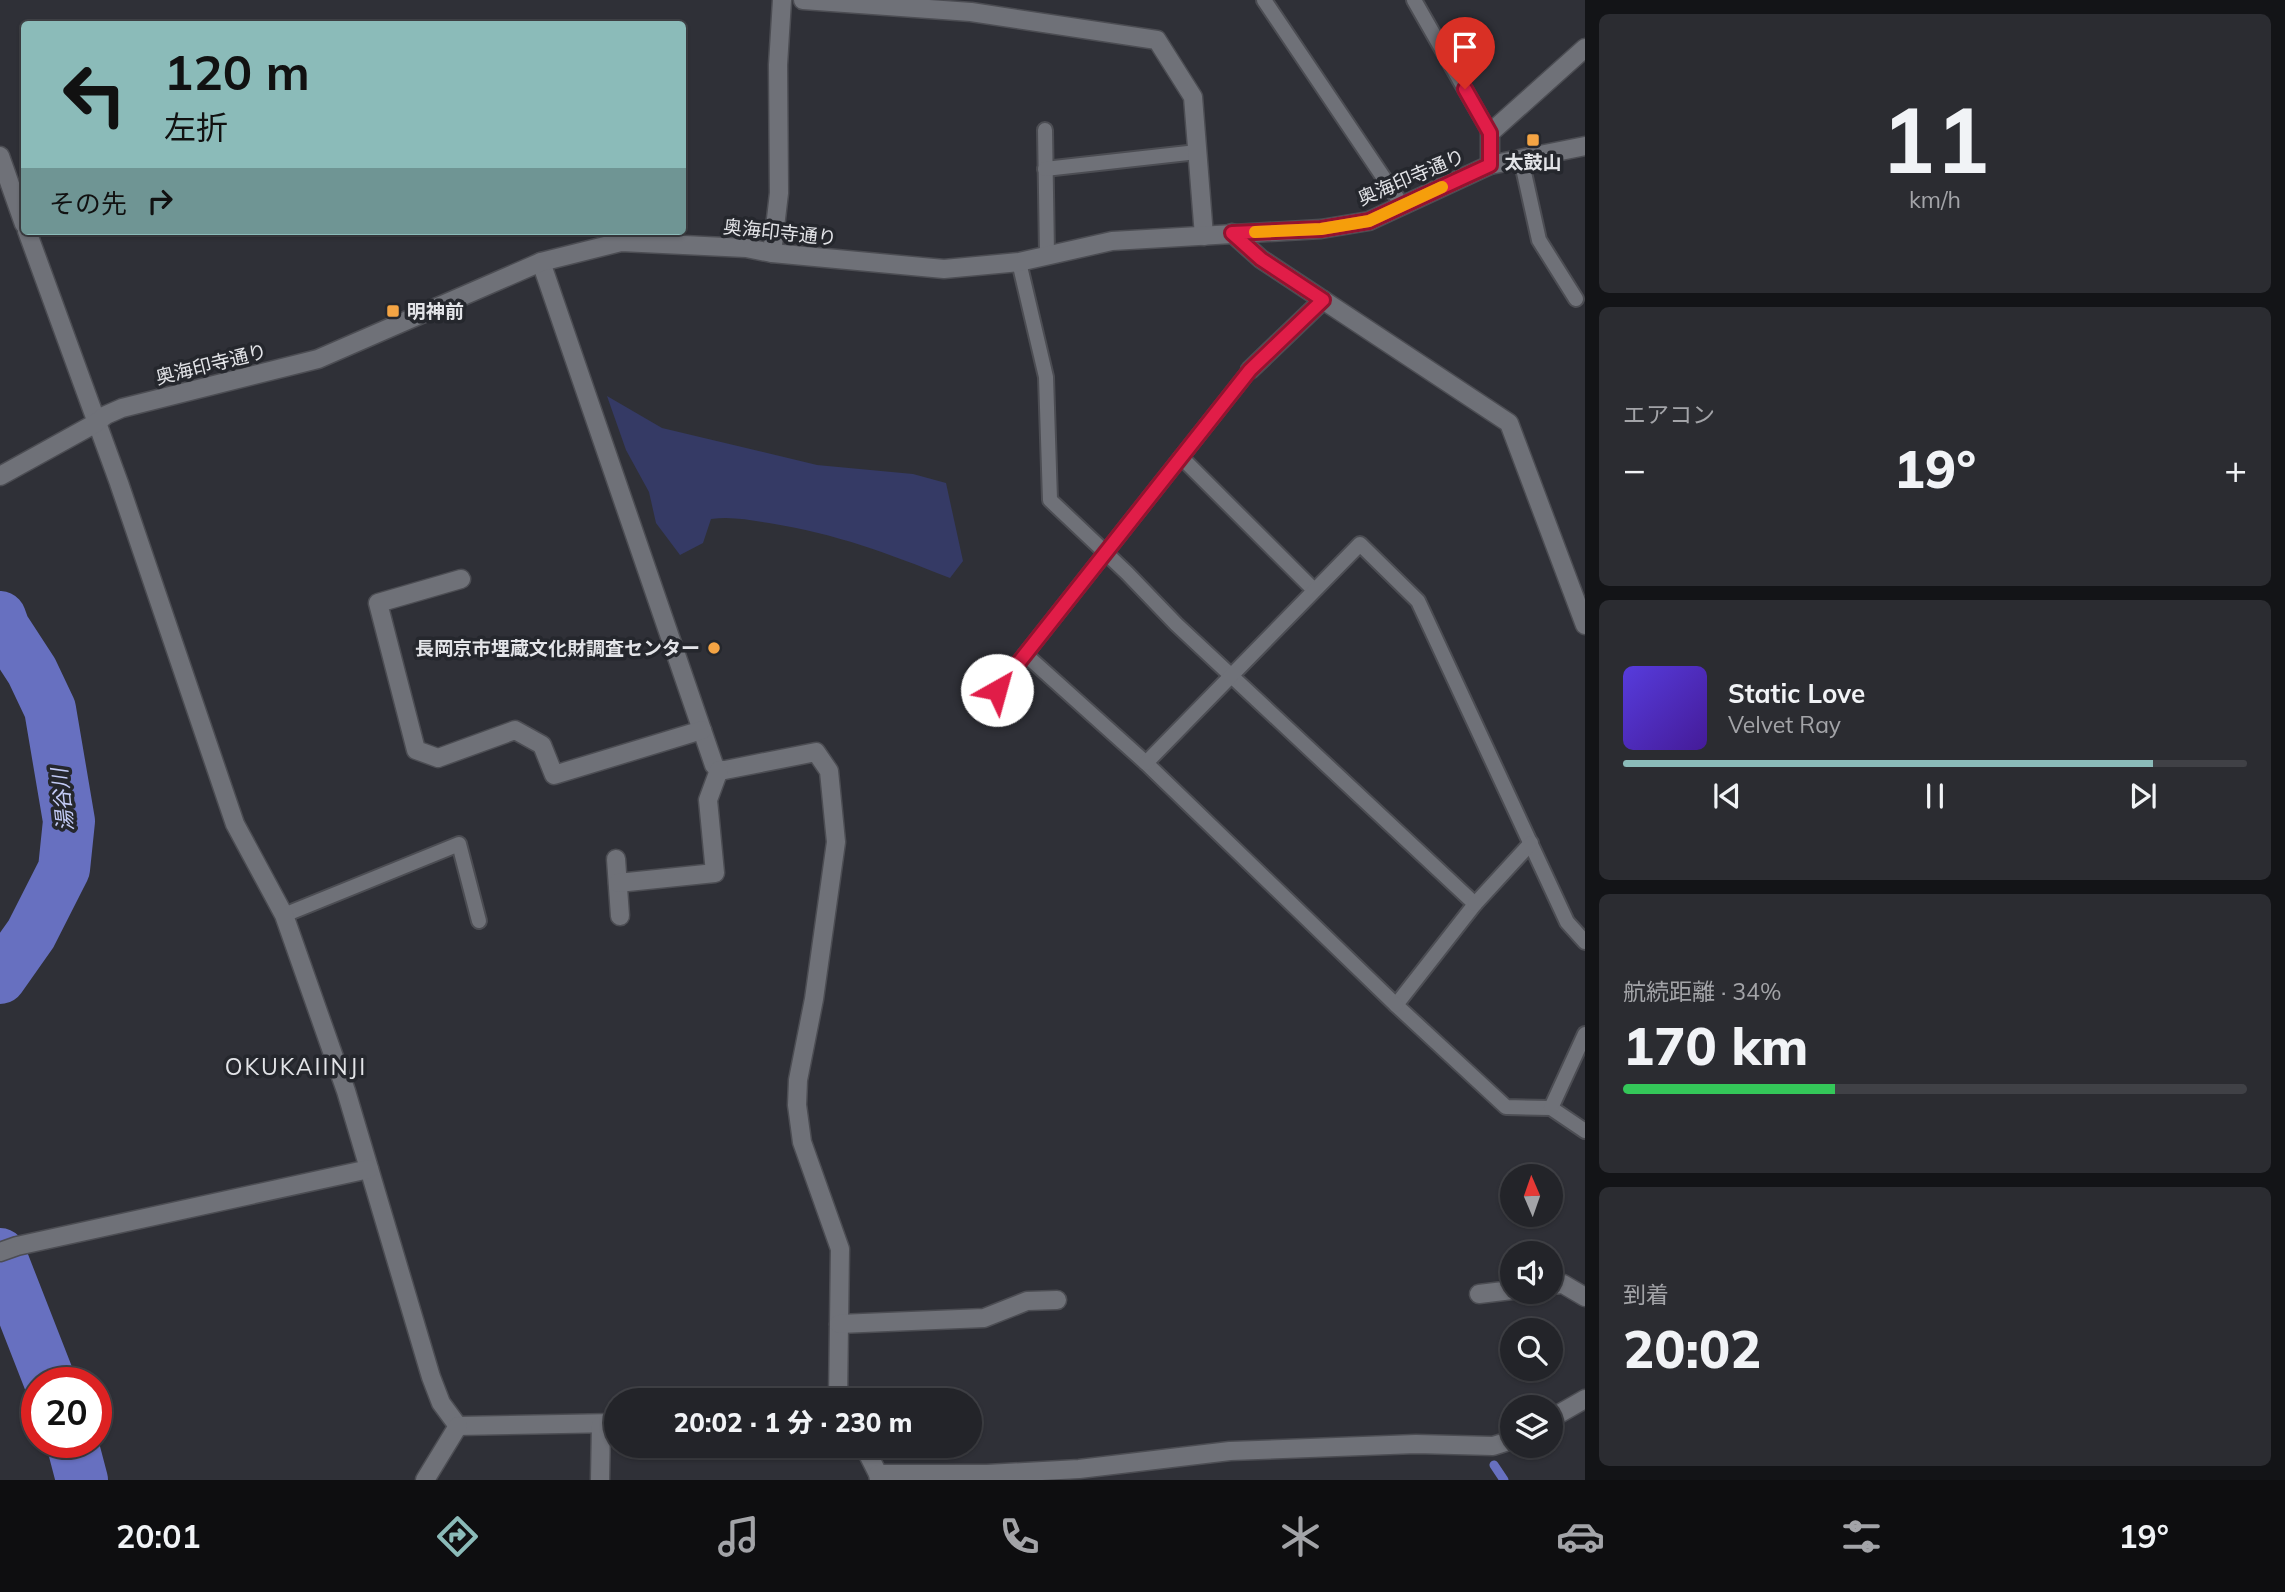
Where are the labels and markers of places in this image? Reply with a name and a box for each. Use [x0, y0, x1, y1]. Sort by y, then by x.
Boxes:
pin [1435, 17, 1495, 89]
marker: 太鼓山 [1525, 132, 1541, 148]
place label: 太鼓山 [1504, 150, 1562, 174]
place label: 明神前 [407, 299, 464, 323]
marker: 明神前 [385, 303, 401, 319]
place label: 長岡京市埋蔵文化財調査センター [415, 636, 700, 660]
marker: 長岡京市埋蔵文化財調査センター [706, 640, 722, 656]

